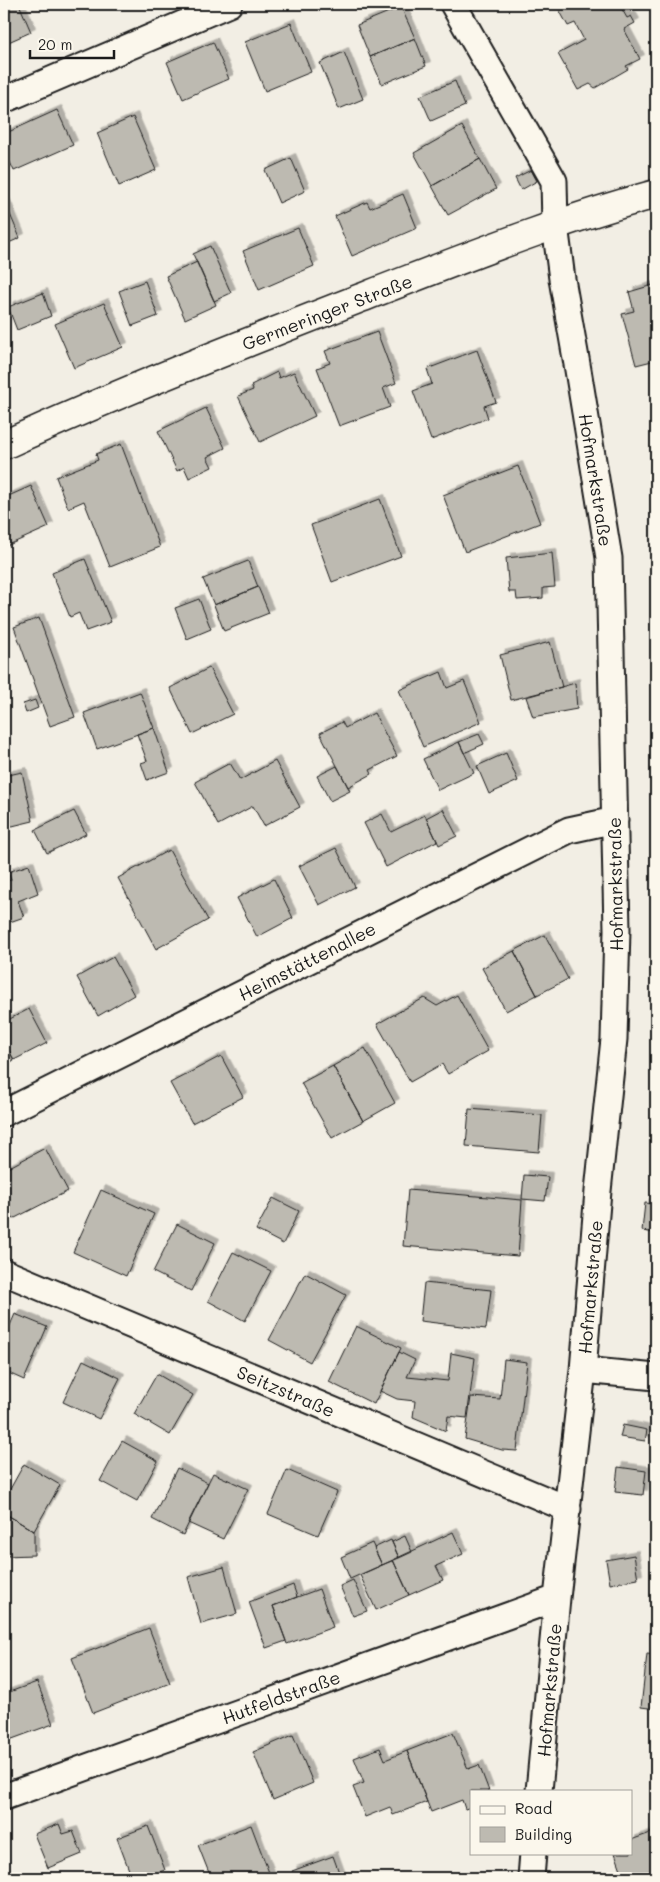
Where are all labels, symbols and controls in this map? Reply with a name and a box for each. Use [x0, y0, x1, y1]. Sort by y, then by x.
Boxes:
scale bar [30, 28, 114, 60]
text: 20 m [38, 34, 72, 54]
street label: Germeringer Straße [238, 268, 416, 356]
street label: Hofmarkstraße [574, 412, 618, 548]
street label: Hofmarkstraße [602, 817, 628, 951]
street label: Heimstättenallee [234, 916, 380, 1006]
street label: Hofmarkstraße [572, 1219, 608, 1355]
street label: Seitzstraße [233, 1360, 339, 1422]
street label: Hofmarkstraße [531, 1622, 567, 1758]
street label: Hutfeldstraße [219, 1664, 343, 1730]
legend [470, 1790, 632, 1854]
text: Road [515, 1798, 552, 1818]
text: Building [515, 1824, 572, 1844]

